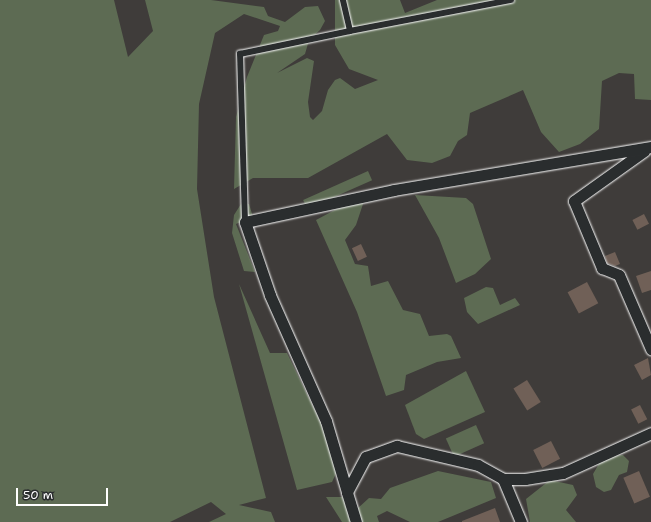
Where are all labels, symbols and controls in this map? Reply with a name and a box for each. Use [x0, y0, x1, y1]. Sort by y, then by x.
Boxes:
scale bar [18, 480, 110, 506]
text: 50 m [23, 487, 53, 503]

